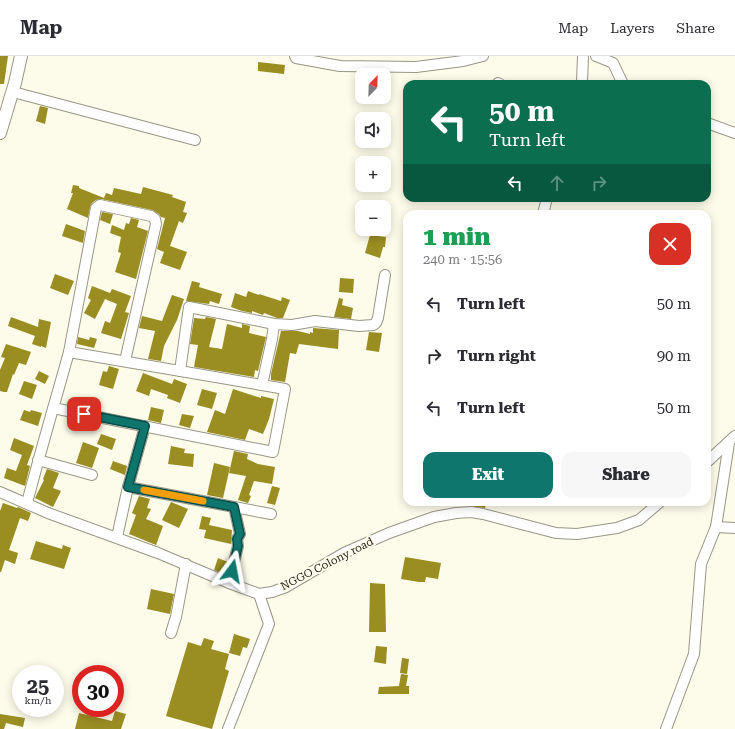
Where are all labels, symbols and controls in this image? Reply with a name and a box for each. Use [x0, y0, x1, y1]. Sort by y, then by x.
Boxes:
text: Map [20, 16, 62, 39]
text: Map [558, 20, 588, 36]
text: Layers [610, 20, 654, 36]
text: Share [676, 20, 715, 36]
north arrow [355, 68, 391, 104]
map controls [355, 68, 391, 236]
text: 50 m [489, 95, 554, 128]
icon: left [423, 96, 475, 148]
button: sound [355, 112, 391, 148]
text: Turn left [489, 129, 565, 150]
button: + [355, 156, 391, 192]
icon: left [504, 172, 526, 194]
icon: ahead [546, 172, 568, 194]
icon: right [588, 172, 610, 194]
button: − [355, 200, 391, 236]
text: 1 min [423, 223, 490, 251]
button: close [649, 223, 691, 265]
text: 240 m · 15:56 [423, 252, 502, 267]
icon: left [423, 293, 445, 315]
text: Turn left [457, 295, 525, 313]
text: 50 m [657, 295, 691, 313]
icon: right [423, 345, 445, 367]
text: Turn right [457, 347, 536, 365]
text: 90 m [657, 347, 691, 365]
pin [67, 397, 101, 431]
icon: left [423, 397, 445, 419]
text: Turn left [457, 399, 525, 417]
text: 50 m [657, 399, 691, 417]
icon: arrive [73, 403, 95, 425]
button: Exit [423, 452, 553, 498]
button: Share [561, 452, 691, 498]
street label: NGGO Colony road [278, 535, 376, 593]
position arrow [211, 550, 253, 592]
speed limit sign: 30 [72, 665, 124, 717]
text: 25 [27, 674, 49, 698]
text: km/h [25, 695, 51, 706]

